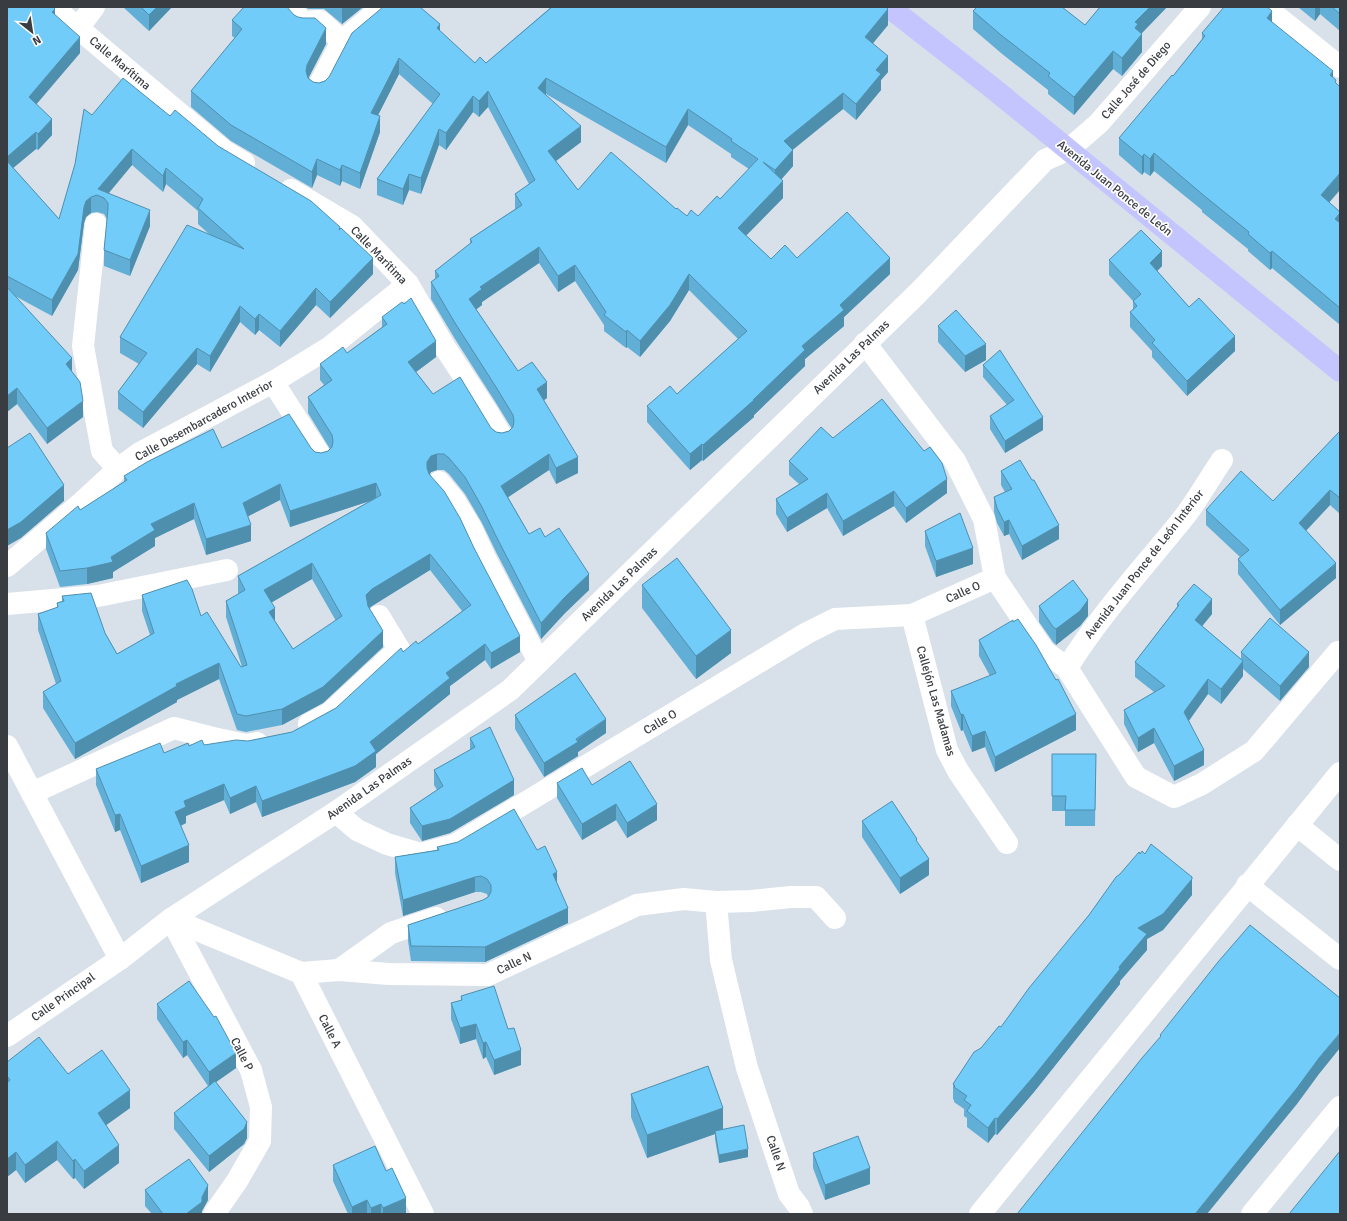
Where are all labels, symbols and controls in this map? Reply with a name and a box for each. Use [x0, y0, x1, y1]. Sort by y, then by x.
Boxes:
north arrow [12, 12, 52, 52]
text: N [30, 33, 43, 48]
street label: Calle Marítima [86, 33, 153, 93]
street label: Calle José de Diego [1098, 38, 1174, 123]
street label: Avenida Juan Ponce de León [1054, 137, 1175, 239]
street label: Calle Marítima [347, 223, 410, 288]
street label: Avenida Las Palmas [810, 317, 893, 398]
street label: Calle Desembarcadero Interior [133, 376, 276, 465]
street label: Avenida Juan Ponce de León Interior [1081, 486, 1208, 642]
street label: Avenida Las Palmas [578, 544, 661, 625]
street label: Calle O [943, 578, 983, 607]
street label: Callejón Las Madamas [913, 644, 958, 758]
street label: Calle O [641, 707, 680, 738]
street label: Avenida Las Palmas [324, 753, 415, 823]
street label: Calle N [494, 949, 534, 978]
street label: Calle Principal [28, 970, 99, 1025]
street label: Calle A [315, 1012, 345, 1051]
street label: Calle P [227, 1035, 256, 1074]
street label: Calle N [762, 1133, 789, 1173]

